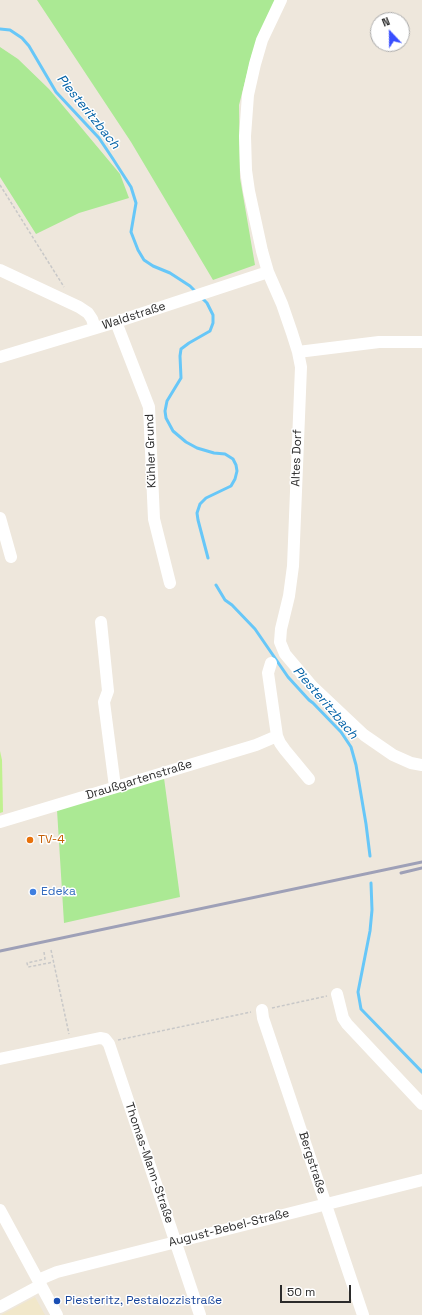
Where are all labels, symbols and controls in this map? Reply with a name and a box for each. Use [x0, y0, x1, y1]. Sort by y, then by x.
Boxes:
north arrow [370, 12, 410, 52]
text: N [380, 14, 392, 30]
water label: Piesteritzbach [53, 72, 123, 152]
street label: Waldstraße [101, 299, 167, 333]
street label: Kühler Grund [143, 414, 159, 488]
street label: Altes Dorf [289, 429, 305, 487]
water label: Piesteritzbach [289, 664, 361, 742]
street label: Draußgartenstraße [84, 757, 194, 803]
place label: TV-4 [38, 833, 65, 847]
marker: TV-4 [25, 835, 35, 845]
place label: Edeka [41, 885, 76, 899]
marker: Edeka [28, 887, 38, 897]
street label: Thomas-Mann-Straße [122, 1101, 176, 1225]
street label: Bergstraße [295, 1130, 329, 1196]
street label: August-Bebel-Straße [167, 1206, 291, 1250]
scale bar [282, 1277, 353, 1303]
text: 50 m [287, 1284, 315, 1300]
place label: Piesteritz, Pestalozzistraße [65, 1294, 222, 1308]
marker: Piesteritz, Pestalozzistraße [52, 1296, 62, 1306]

